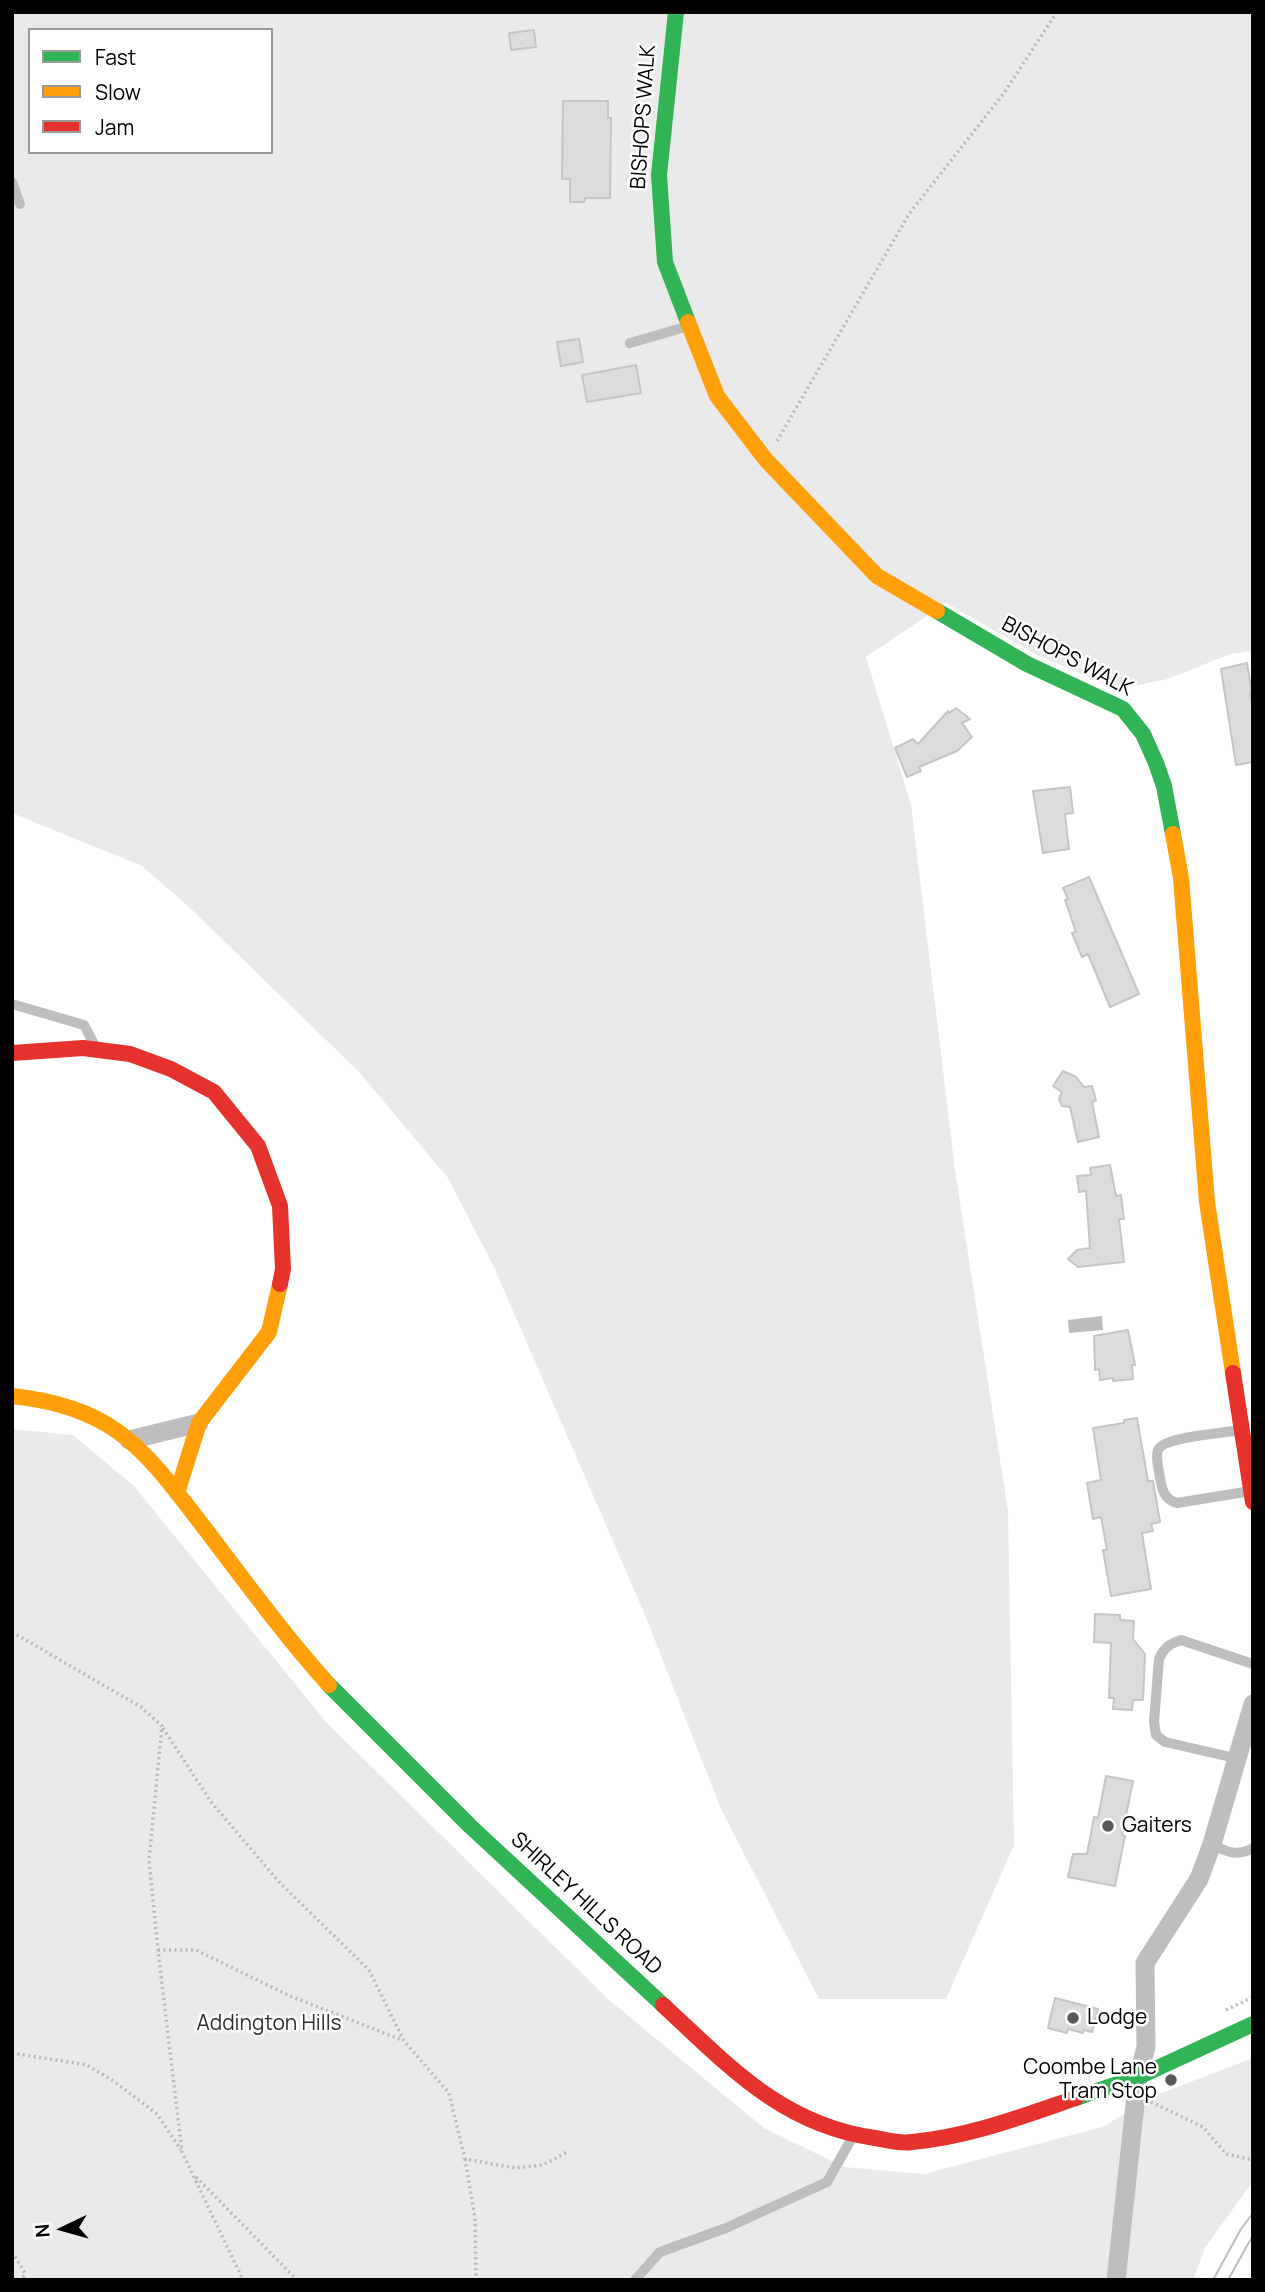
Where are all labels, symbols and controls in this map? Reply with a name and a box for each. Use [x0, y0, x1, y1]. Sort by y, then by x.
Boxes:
legend [28, 28, 273, 154]
text: Fast [95, 43, 136, 71]
street label: BISHOPS WALK [626, 44, 662, 190]
text: Slow [95, 78, 141, 106]
text: Jam [95, 113, 134, 141]
street label: BISHOPS WALK [997, 612, 1137, 702]
place label: Gaiters [1122, 1813, 1192, 1839]
marker: Gaiters [1100, 1818, 1116, 1834]
street label: SHIRLEY HILLS ROAD [505, 1828, 667, 1980]
place label: Lodge [1087, 2005, 1147, 2031]
marker: Lodge [1065, 2010, 1081, 2026]
park label: Addington Hills [196, 2011, 342, 2037]
place label: Coombe Lane Tram Stop [1023, 2055, 1157, 2105]
marker: Coombe Lane Tram Stop [1163, 2072, 1179, 2088]
north arrow [28, 2194, 98, 2264]
text: N [29, 2223, 56, 2239]

